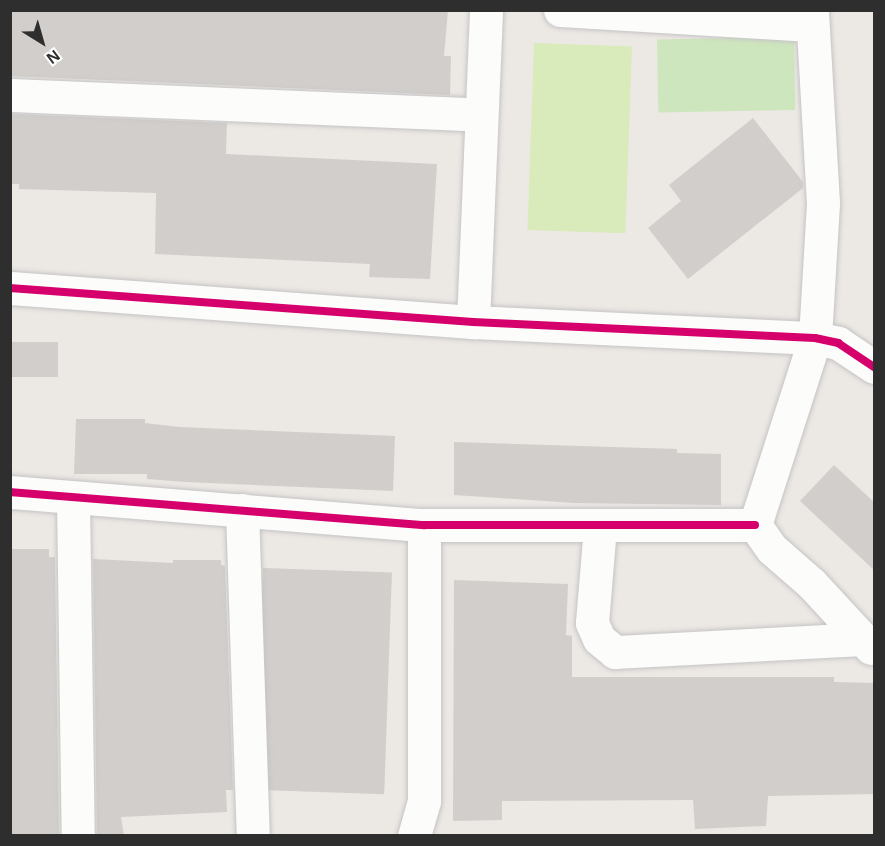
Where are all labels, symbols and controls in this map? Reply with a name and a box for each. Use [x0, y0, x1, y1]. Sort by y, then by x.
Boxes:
north arrow [12, 12, 72, 72]
text: N [43, 47, 63, 67]

